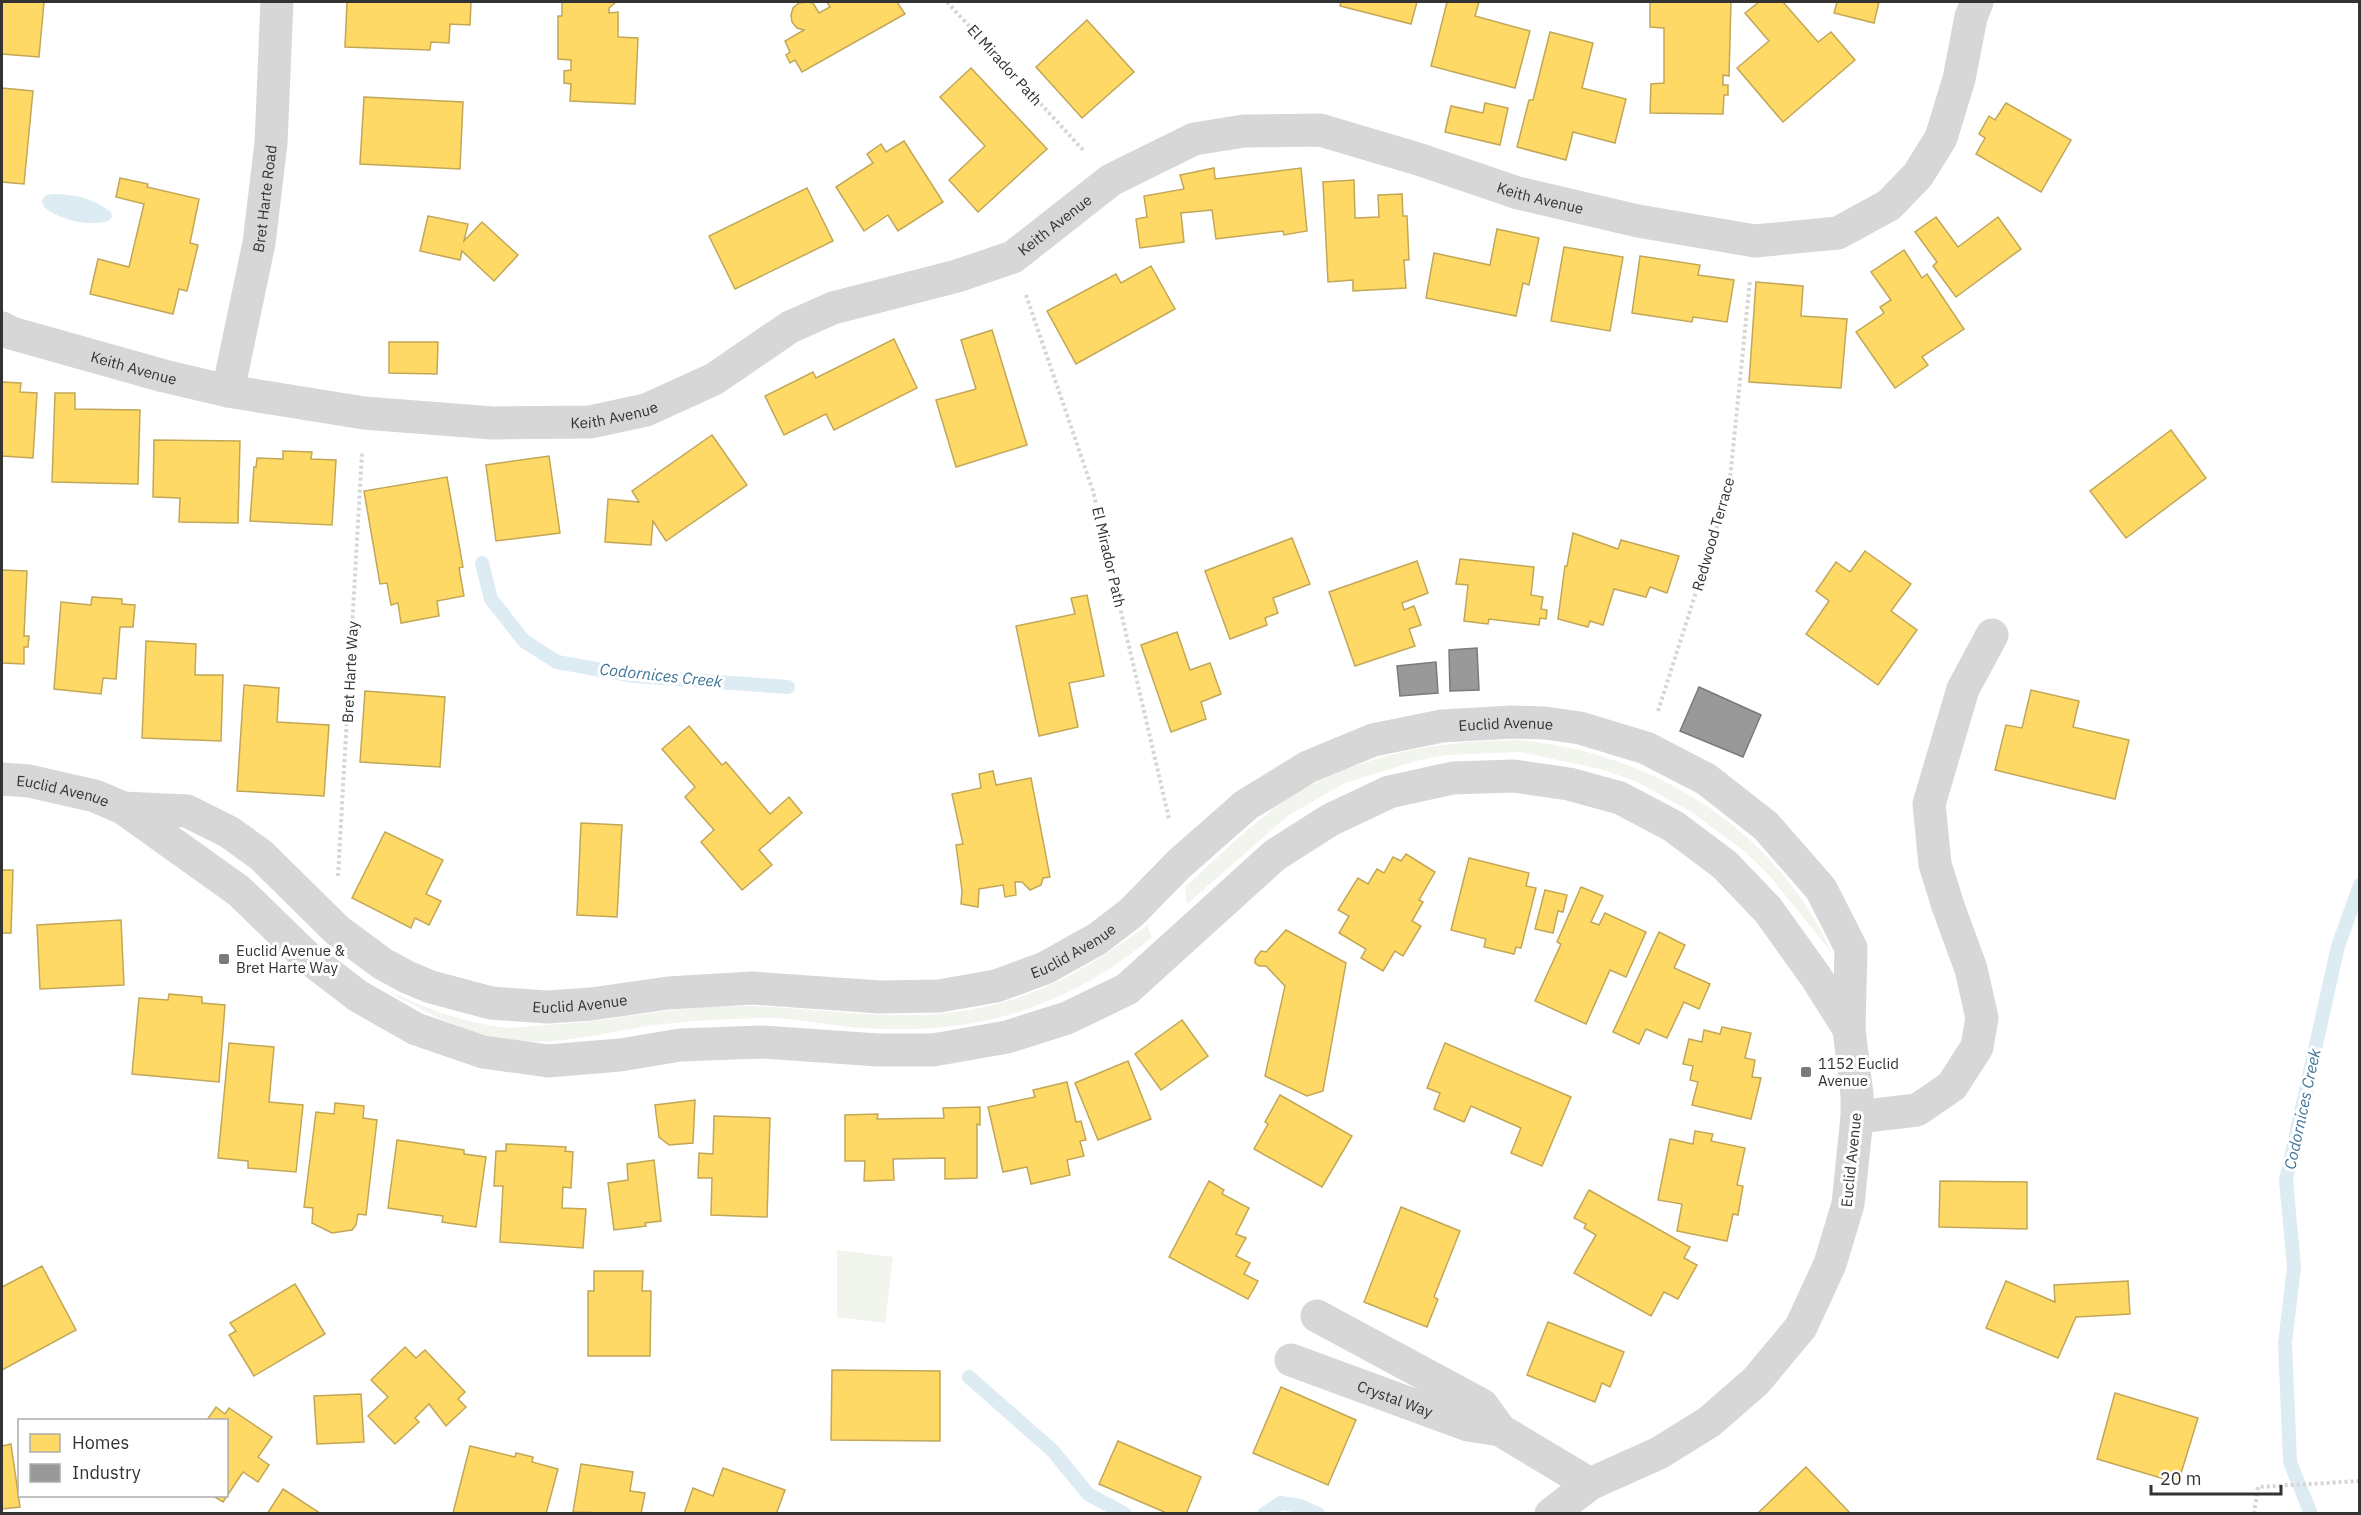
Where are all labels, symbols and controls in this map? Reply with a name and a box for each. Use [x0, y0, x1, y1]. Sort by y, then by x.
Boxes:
street label: El Mirador Path [964, 21, 1046, 109]
street label: Bret Harte Road [248, 144, 280, 254]
street label: Keith Avenue [1495, 177, 1586, 218]
street label: Keith Avenue [1014, 190, 1095, 259]
street label: Keith Avenue [89, 346, 179, 388]
street label: Keith Avenue [570, 396, 661, 432]
street label: Redwood Terrace [1688, 475, 1738, 593]
street label: El Mirador Path [1088, 505, 1130, 609]
street label: Bret Harte Way [338, 620, 362, 723]
water label: Codornices Creek [599, 659, 724, 691]
street label: Euclid Avenue [1458, 712, 1555, 735]
street label: Euclid Avenue [16, 771, 112, 811]
street label: Euclid Avenue [1028, 919, 1119, 982]
place label: Euclid Avenue & Bret Harte Way [236, 941, 346, 977]
marker: Euclid Avenue & Bret Harte Way [217, 952, 231, 966]
street label: Euclid Avenue [532, 989, 628, 1017]
water label: Codornices Creek [2279, 1046, 2325, 1171]
place label: 1152 Euclid Avenue [1818, 1054, 1899, 1090]
marker: 1152 Euclid Avenue [1799, 1065, 1813, 1079]
street label: Euclid Avenue [1837, 1112, 1865, 1208]
street label: Crystal Way [1355, 1376, 1436, 1421]
legend [18, 1419, 228, 1497]
text: Homes [72, 1431, 129, 1454]
scale bar [2151, 1458, 2282, 1496]
text: Industry [72, 1461, 141, 1484]
text: 20 m [2160, 1467, 2202, 1490]

